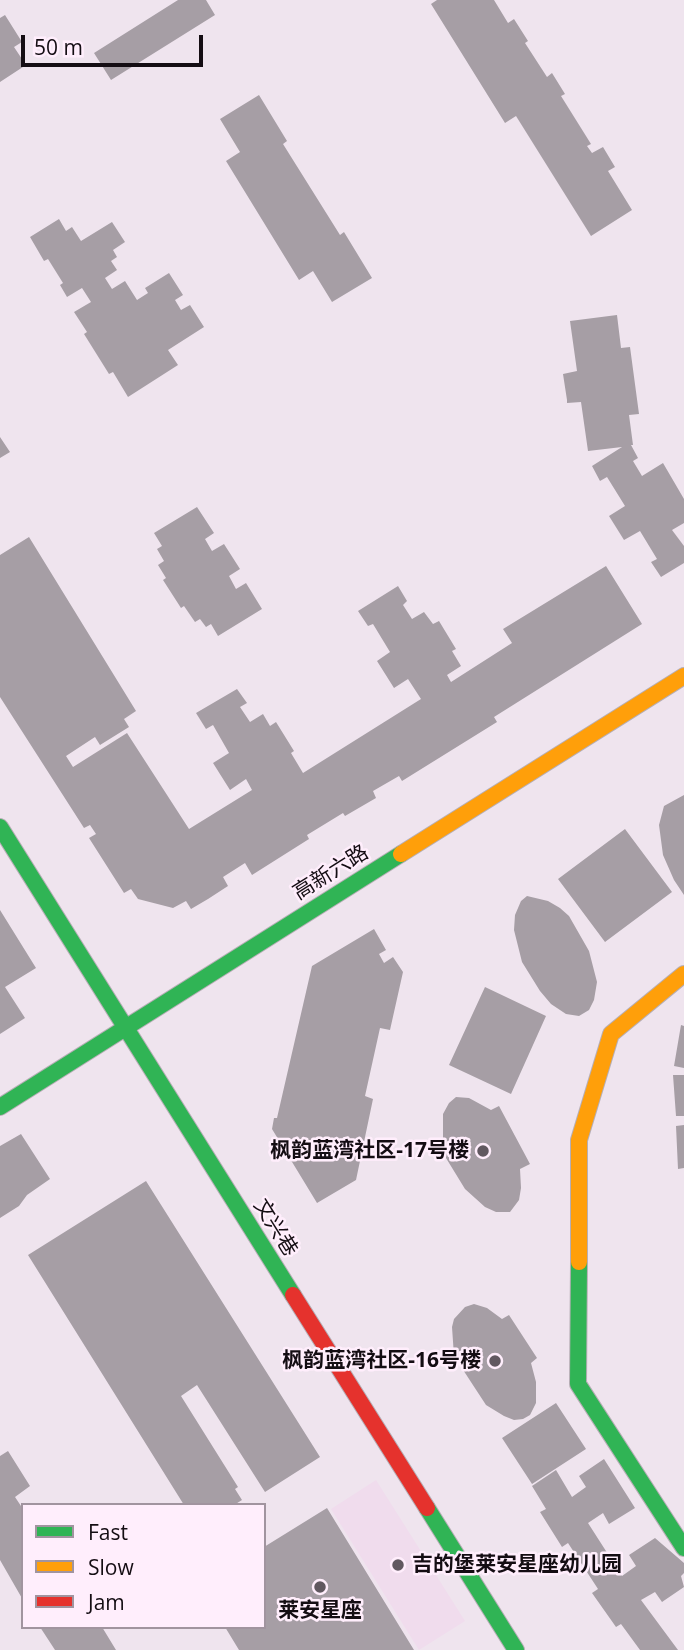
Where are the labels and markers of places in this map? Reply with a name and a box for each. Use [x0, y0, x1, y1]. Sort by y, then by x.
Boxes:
place label: 枫韵蓝湾社区-17号楼 [270, 1138, 469, 1164]
marker: 枫韵蓝湾社区-17号楼 [475, 1143, 491, 1159]
place label: 枫韵蓝湾社区-16号楼 [282, 1348, 481, 1374]
marker: 枫韵蓝湾社区-16号楼 [487, 1353, 503, 1369]
place label: 吉的堡莱安星座幼儿园 [412, 1552, 622, 1578]
marker: 吉的堡莱安星座幼儿园 [390, 1557, 406, 1573]
marker: 莱安星座 [312, 1579, 328, 1595]
place label: 莱安星座 [278, 1598, 362, 1624]

